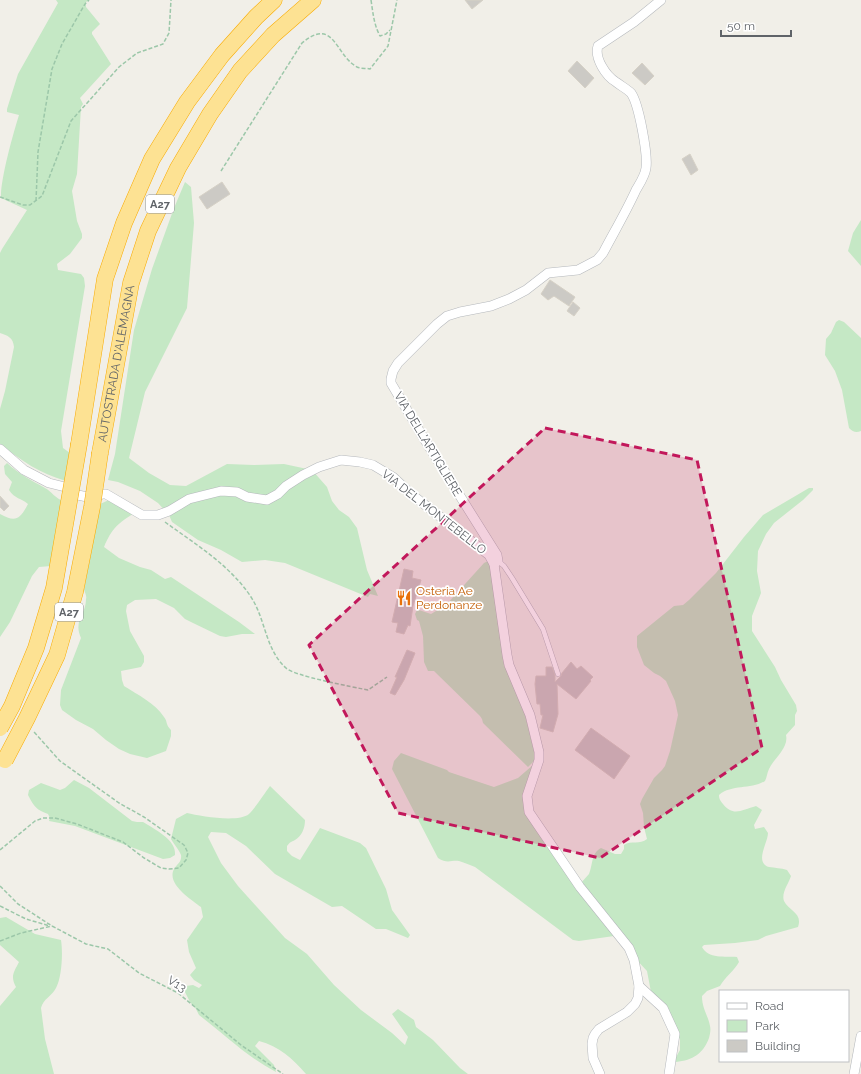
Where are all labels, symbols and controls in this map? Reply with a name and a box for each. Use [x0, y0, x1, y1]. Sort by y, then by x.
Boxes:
scale bar [721, 12, 791, 38]
text: 50 m [727, 19, 755, 33]
road number: A27 [146, 195, 174, 213]
street label: AUTOSTRADA D'ALEMAGNA [95, 284, 138, 443]
street label: VIA DELL'ARTIGLIERE [391, 389, 465, 499]
street label: VIA DEL MONTEBELLO [379, 467, 489, 557]
place label: Osteria Ae Perdonanze [416, 584, 482, 612]
restaurant icon: Osteria Ae Perdonanze [395, 589, 413, 607]
road number: A27 [55, 603, 83, 621]
street label: V13 [165, 973, 189, 995]
legend [719, 990, 849, 1062]
text: Road [755, 999, 784, 1013]
text: Park [755, 1019, 780, 1033]
text: Building [755, 1039, 801, 1053]

